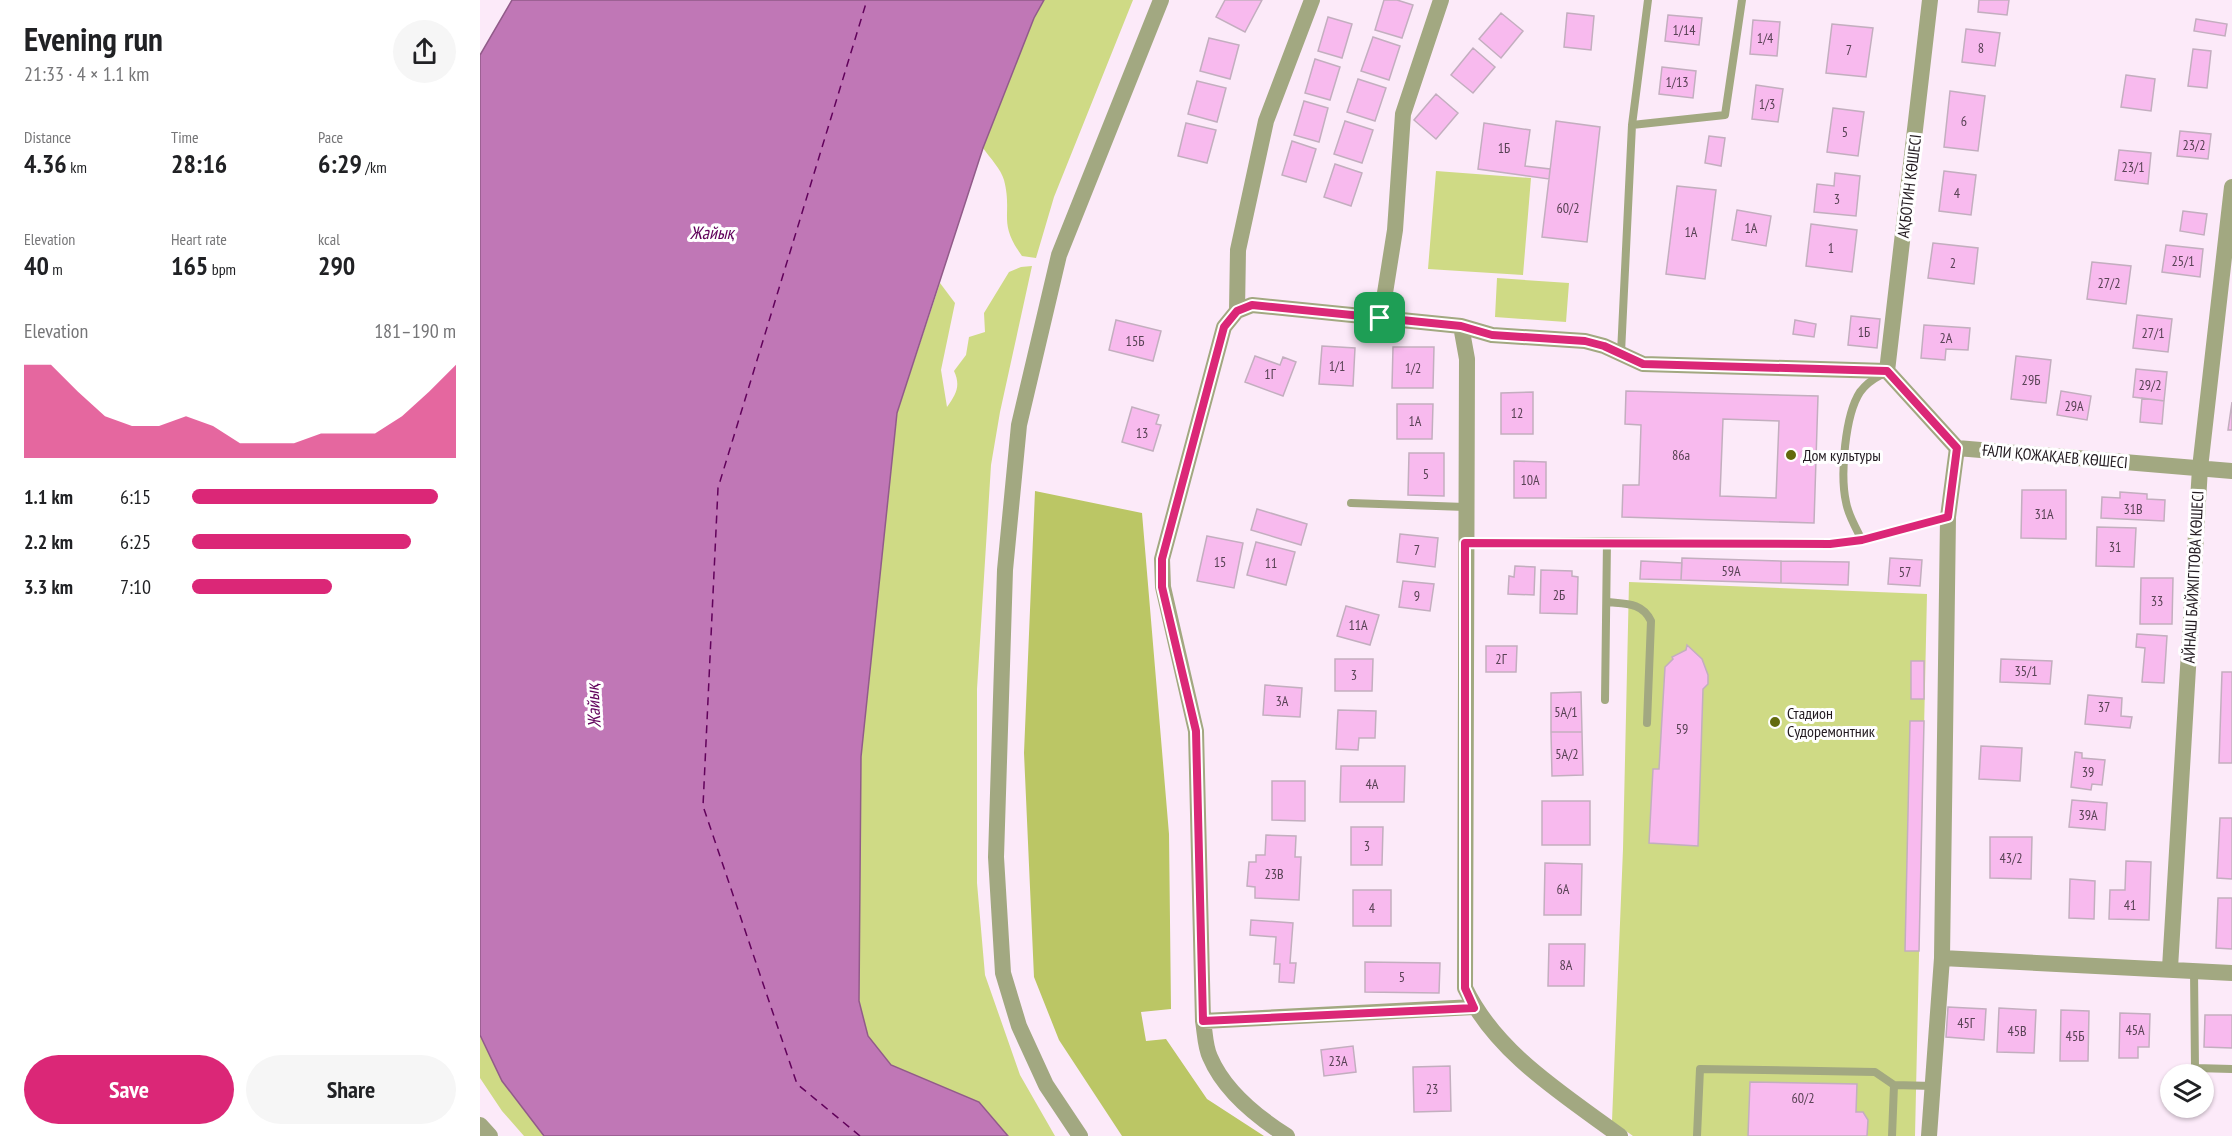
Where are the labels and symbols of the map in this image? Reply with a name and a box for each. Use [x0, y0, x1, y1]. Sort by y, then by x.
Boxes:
house number: 1/14 [1672, 21, 1696, 39]
house number: 1/4 [1757, 29, 1774, 47]
house number: 8 [1978, 39, 1984, 57]
house number: 7 [1846, 41, 1852, 59]
house number: 1/13 [1665, 73, 1689, 91]
house number: 1/3 [1759, 95, 1775, 113]
house number: 6 [1961, 112, 1967, 130]
house number: 5 [1842, 123, 1848, 141]
street label: АҚБОТИН КӨШЕСІ [1893, 133, 1925, 239]
house number: 23/2 [2182, 136, 2206, 154]
house number: 1Б [1498, 139, 1510, 157]
house number: 23/1 [2121, 158, 2145, 176]
house number: 4 [1954, 184, 1961, 202]
house number: 3 [1834, 190, 1840, 208]
house number: 60/2 [1556, 199, 1580, 217]
house number: 1А [1745, 219, 1758, 237]
water label: Жайық [689, 221, 736, 244]
house number: 1А [1685, 223, 1698, 241]
house number: 1 [1828, 239, 1834, 257]
house number: 25/1 [2171, 252, 2195, 270]
house number: 2 [1950, 254, 1956, 272]
house number: 27/2 [2097, 274, 2121, 292]
pin [1354, 292, 1405, 343]
house number: 1Б [1858, 323, 1870, 341]
house number: 27/1 [2141, 324, 2165, 342]
house number: 2А [1940, 329, 1953, 347]
house number: 15Б [1126, 332, 1144, 350]
house number: 1/1 [1329, 357, 1345, 375]
house number: 1/2 [1405, 359, 1421, 377]
house number: 1Г [1264, 365, 1277, 383]
house number: 29Б [2022, 371, 2040, 389]
house number: 29/2 [2138, 376, 2162, 394]
house number: 29А [2064, 397, 2084, 415]
house number: 12 [1511, 404, 1523, 422]
house number: 1А [1409, 412, 1422, 430]
house number: 13 [1136, 424, 1148, 442]
street label: ҒАЛИ ҚОЖАҚАЕВ КӨШЕСІ [1981, 440, 2129, 472]
place label: Дом культуры [1803, 445, 1881, 465]
house number: 86а [1672, 446, 1690, 464]
marker: Дом культуры [1784, 448, 1798, 462]
house number: 5 [1423, 465, 1429, 483]
house number: 10А [1520, 471, 1540, 489]
street label: АЙНАШ БАЙЖІГІТОВА КӨШЕСІ [2178, 490, 2208, 664]
house number: 31В [2123, 500, 2143, 518]
house number: 31А [2034, 505, 2054, 523]
house number: 31 [2109, 538, 2121, 556]
house number: 7 [1414, 541, 1420, 559]
house number: 15 [1214, 553, 1226, 571]
house number: 11 [1265, 554, 1277, 572]
house number: 59А [1721, 562, 1741, 580]
house number: 57 [1899, 563, 1911, 581]
house number: 2Б [1553, 586, 1565, 604]
house number: 9 [1414, 587, 1420, 605]
house number: 33 [2151, 592, 2163, 610]
house number: 11А [1348, 616, 1368, 634]
house number: 2Г [1495, 650, 1508, 668]
house number: 35/1 [2014, 662, 2038, 680]
house number: 3 [1351, 666, 1357, 684]
water label: Жайық [580, 682, 606, 730]
house number: 3А [1276, 692, 1289, 710]
house number: 37 [2098, 698, 2110, 716]
house number: 5А/1 [1554, 703, 1578, 721]
place label: Стадион Судоремонтник [1787, 703, 1876, 741]
marker: Стадион Судоремонтник [1768, 715, 1782, 729]
house number: 59 [1676, 720, 1688, 738]
house number: 5А/2 [1555, 745, 1579, 763]
house number: 39 [2082, 763, 2094, 781]
house number: 4А [1366, 775, 1379, 793]
house number: 39А [2078, 806, 2098, 824]
house number: 3 [1364, 837, 1370, 855]
house number: 43/2 [1999, 849, 2023, 867]
house number: 23В [1264, 865, 1284, 883]
house number: 6А [1557, 880, 1570, 898]
house number: 41 [2124, 896, 2136, 914]
house number: 4 [1369, 899, 1376, 917]
house number: 8А [1560, 956, 1573, 974]
house number: 5 [1399, 968, 1405, 986]
house number: 45Г [1957, 1014, 1976, 1032]
house number: 45А [2125, 1021, 2145, 1039]
house number: 45В [2007, 1022, 2027, 1040]
house number: 45Б [2066, 1027, 2084, 1045]
house number: 23А [1328, 1052, 1348, 1070]
house number: 23 [1426, 1080, 1438, 1098]
house number: 60/2 [1791, 1089, 1815, 1107]

